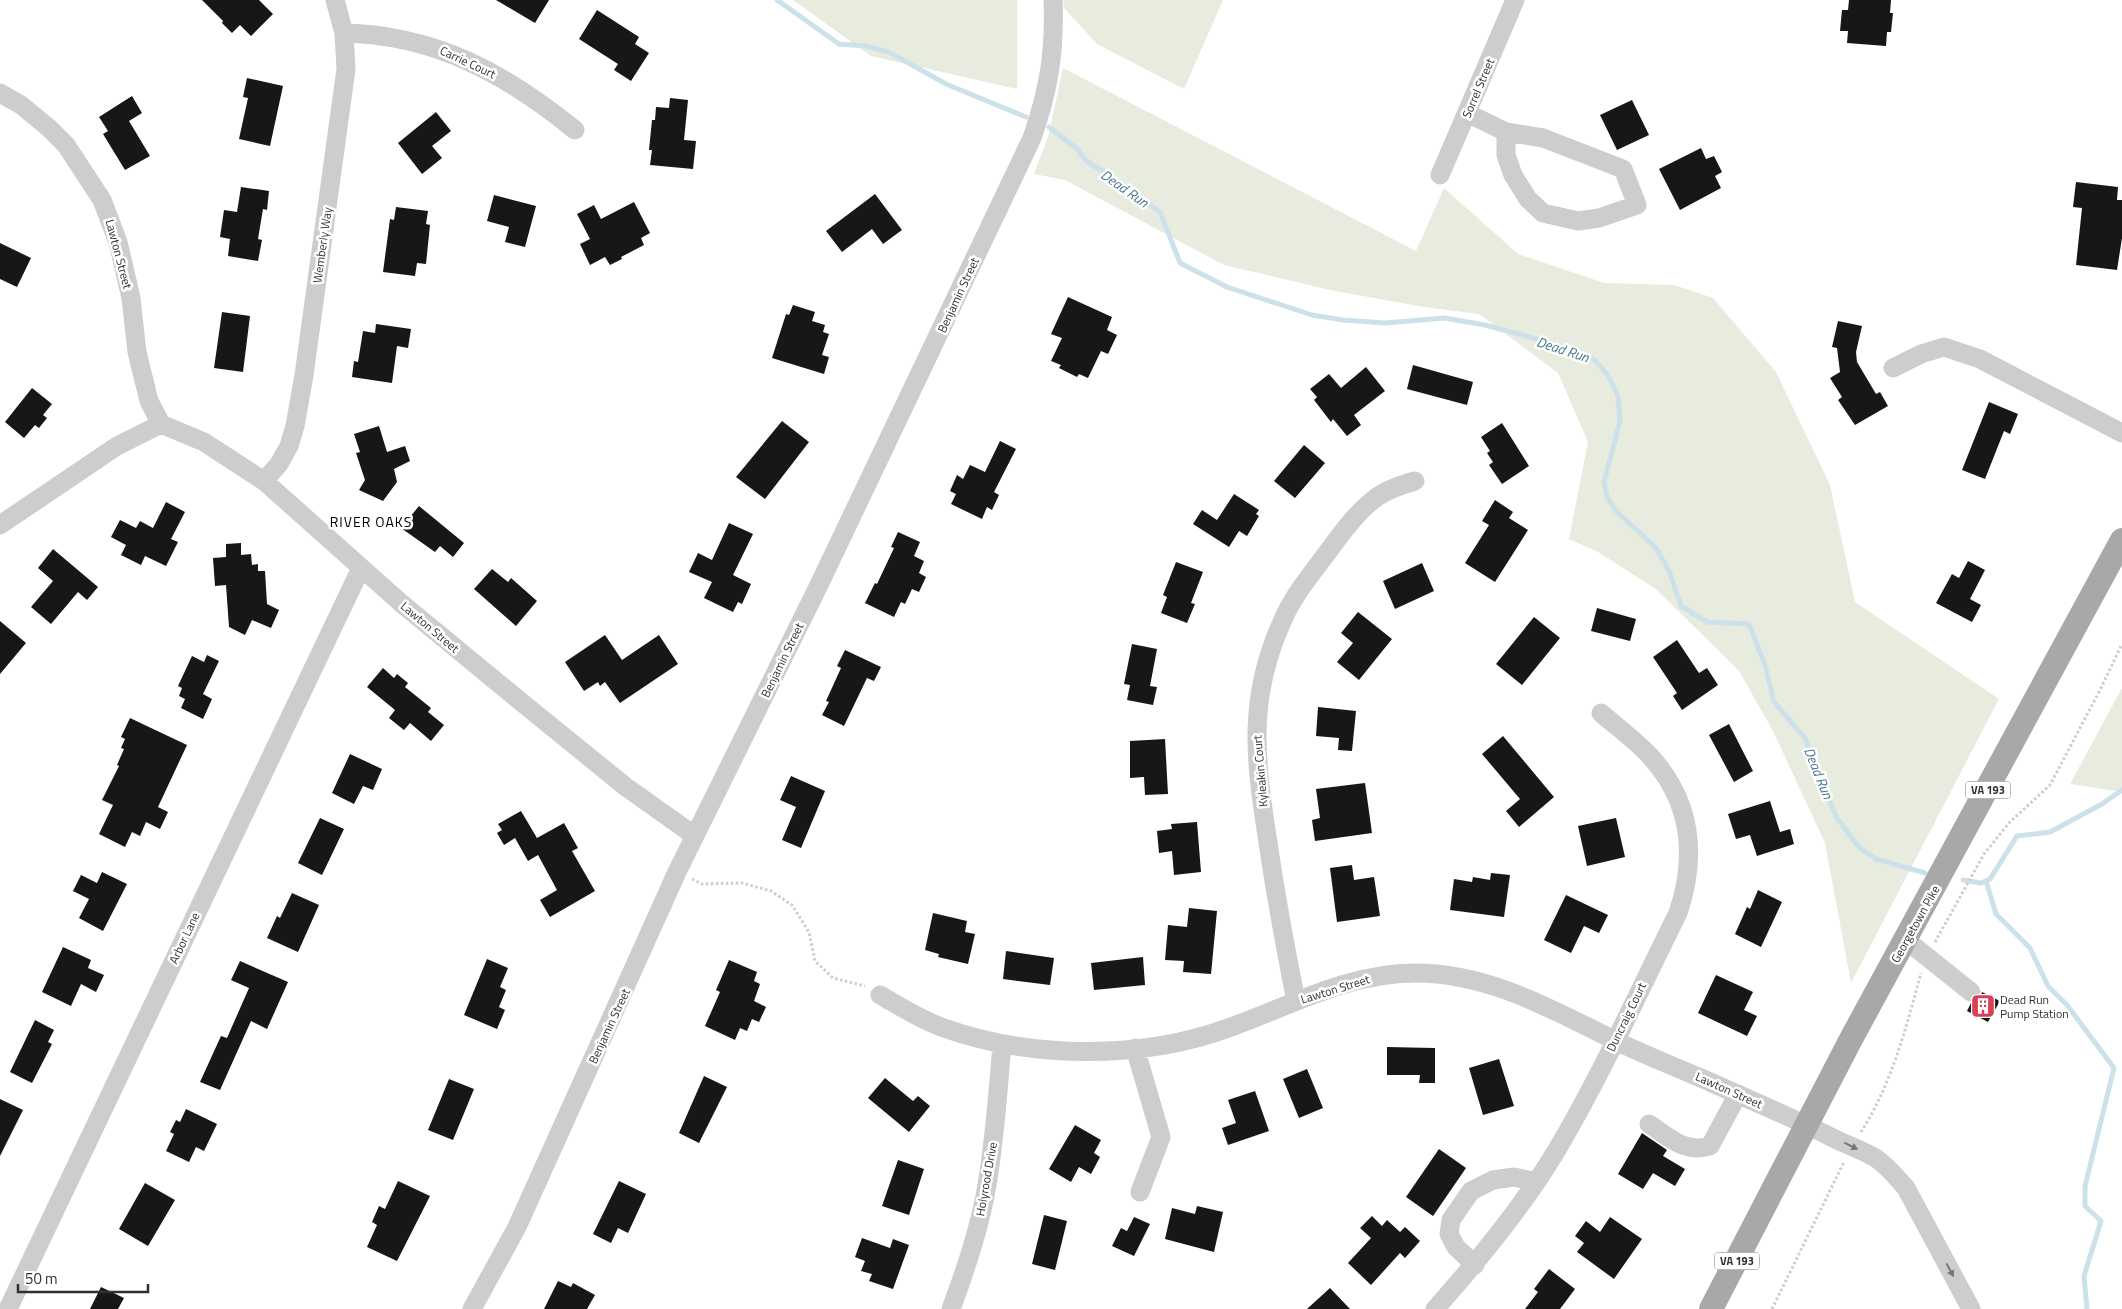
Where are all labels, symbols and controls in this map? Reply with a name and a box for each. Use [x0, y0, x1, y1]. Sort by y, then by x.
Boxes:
street label: Carrie Court [437, 41, 500, 84]
street label: Sorrel Street [1457, 54, 1499, 121]
water label: Dead Run [1097, 164, 1154, 213]
street label: Wemberly Way [307, 206, 337, 284]
street label: Lawton Street [101, 217, 138, 292]
street label: Benjamin Street [932, 253, 984, 336]
water label: Dead Run [1534, 331, 1593, 368]
district label: RIVER OAKS [330, 511, 412, 532]
street label: Lawton Street [397, 597, 464, 658]
street label: Benjamin Street [756, 619, 809, 701]
street label: Kyleakin Court [1247, 733, 1273, 808]
water label: Dead Run [1799, 744, 1839, 803]
road number: VA 193 [1966, 782, 2010, 798]
street label: Georgetown Pike [1886, 882, 1944, 966]
street label: Arbor Lane [164, 909, 204, 967]
street label: Lawton Street [1298, 969, 1373, 1009]
street label: Duncraig Court [1601, 978, 1651, 1055]
street label: Benjamin Street [583, 984, 635, 1067]
place label: Dead Run Pump Station [2000, 990, 2069, 1023]
building icon: Dead Run Pump Station [1970, 993, 1996, 1019]
street label: Lawton Street [1692, 1067, 1766, 1114]
street label: Holyrood Drive [970, 1140, 1002, 1218]
one-way arrow [1844, 1143, 1858, 1151]
road number: VA 193 [1714, 1252, 1760, 1270]
scale bar [18, 1262, 148, 1294]
one-way arrow [1945, 1263, 1954, 1276]
text: 50 m [25, 1267, 58, 1290]

